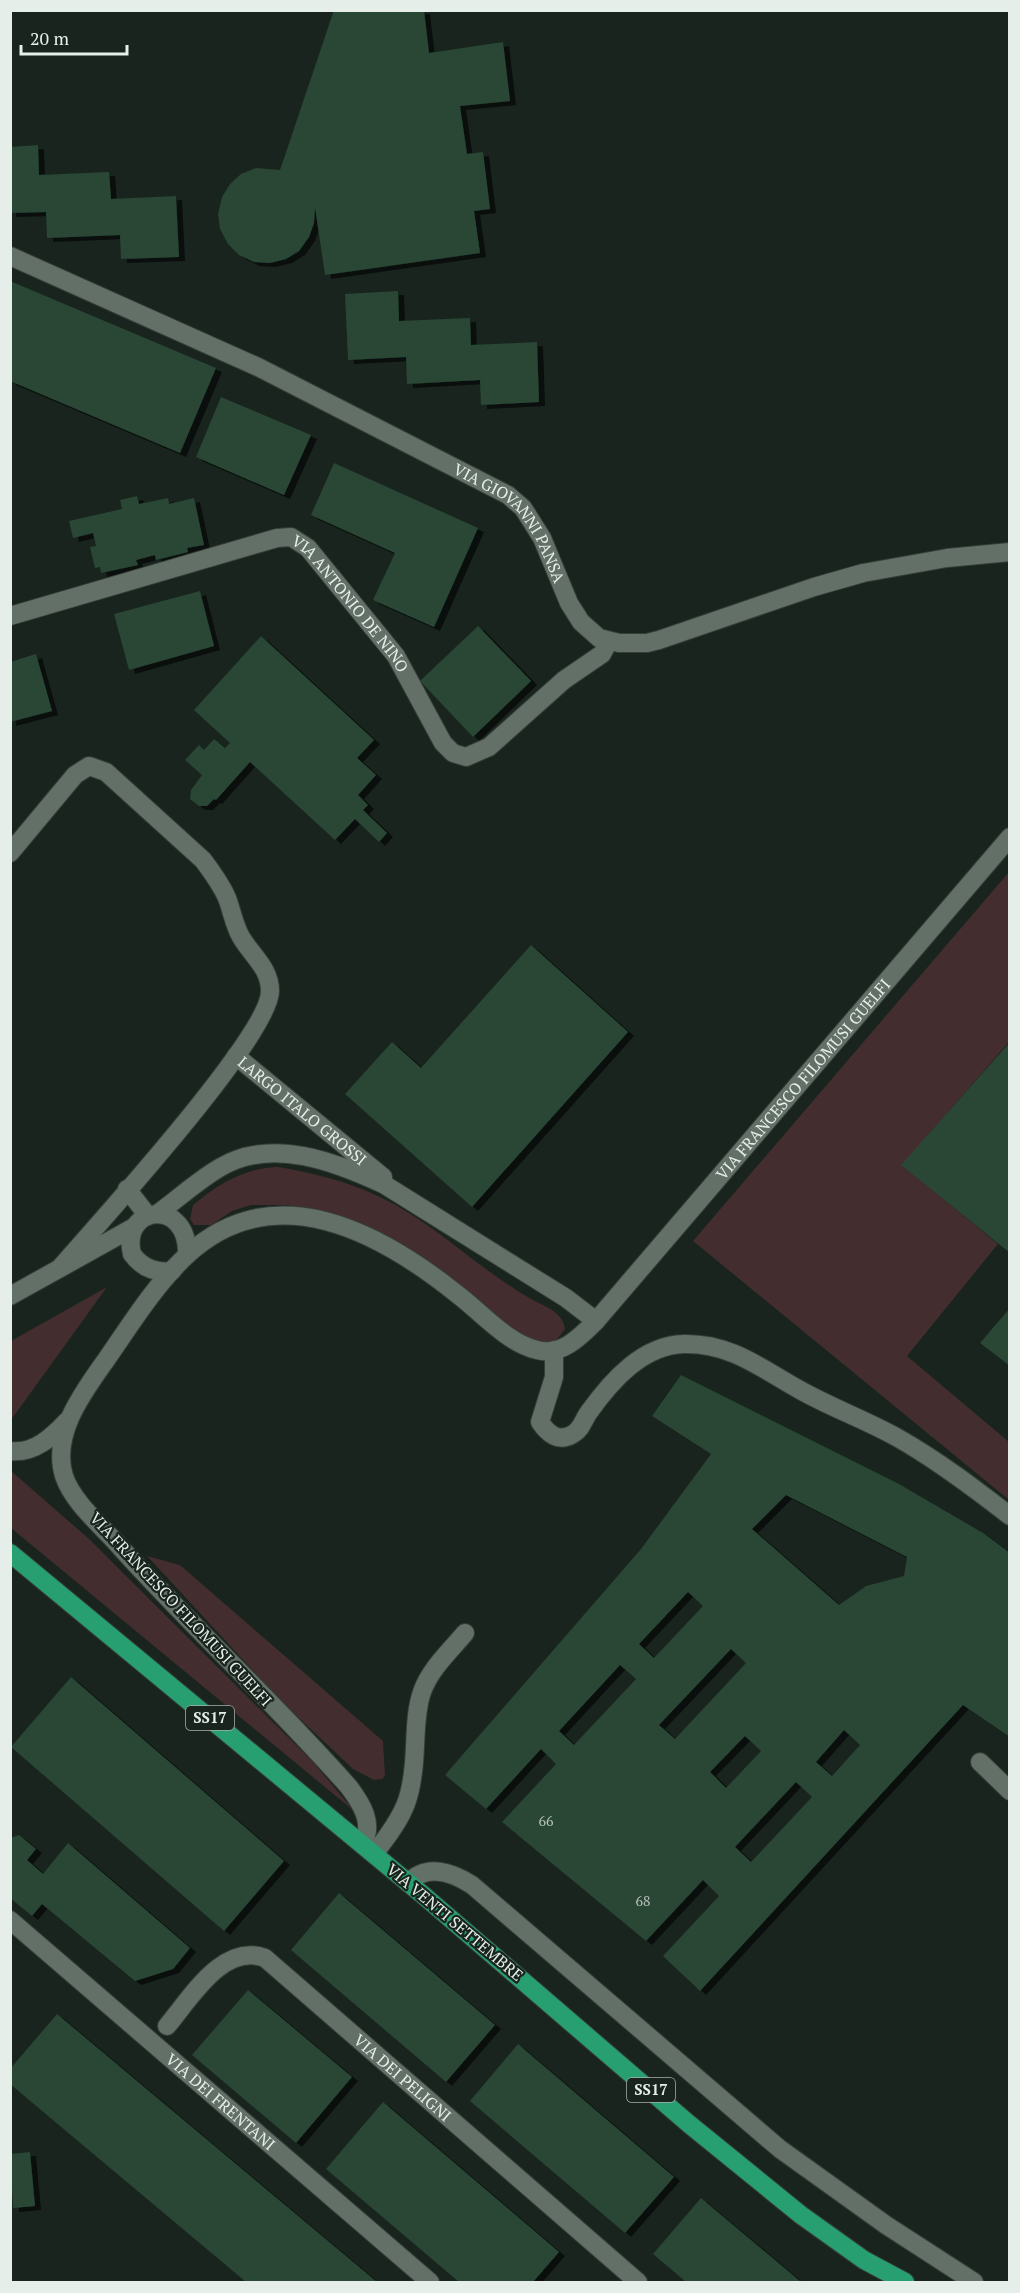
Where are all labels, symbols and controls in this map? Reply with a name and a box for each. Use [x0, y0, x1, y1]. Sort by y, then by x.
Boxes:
scale bar [21, 18, 128, 56]
text: 20 m [30, 26, 70, 50]
street label: VIA GIOVANNI PANSA [450, 458, 570, 586]
street label: VIA ANTONIO DE NINO [288, 529, 414, 676]
street label: VIA FRANCESCO FILOMUSI GUELFI [711, 974, 895, 1184]
street label: LARGO ITALO GROSSI [233, 1051, 371, 1170]
street label: VIA FRANCESCO FILOMUSI GUELFI [85, 1507, 277, 1711]
road number: SS17 [186, 1706, 234, 1730]
house number: 66 [539, 1811, 554, 1830]
street label: VIA VENTI SETTEMBRE [382, 1858, 528, 1986]
house number: 68 [636, 1891, 650, 1910]
street label: VIA DEI PELIGNI [349, 2029, 456, 2126]
street label: VIA DEI FRENTANI [161, 2048, 280, 2155]
road number: SS17 [627, 2078, 675, 2102]

